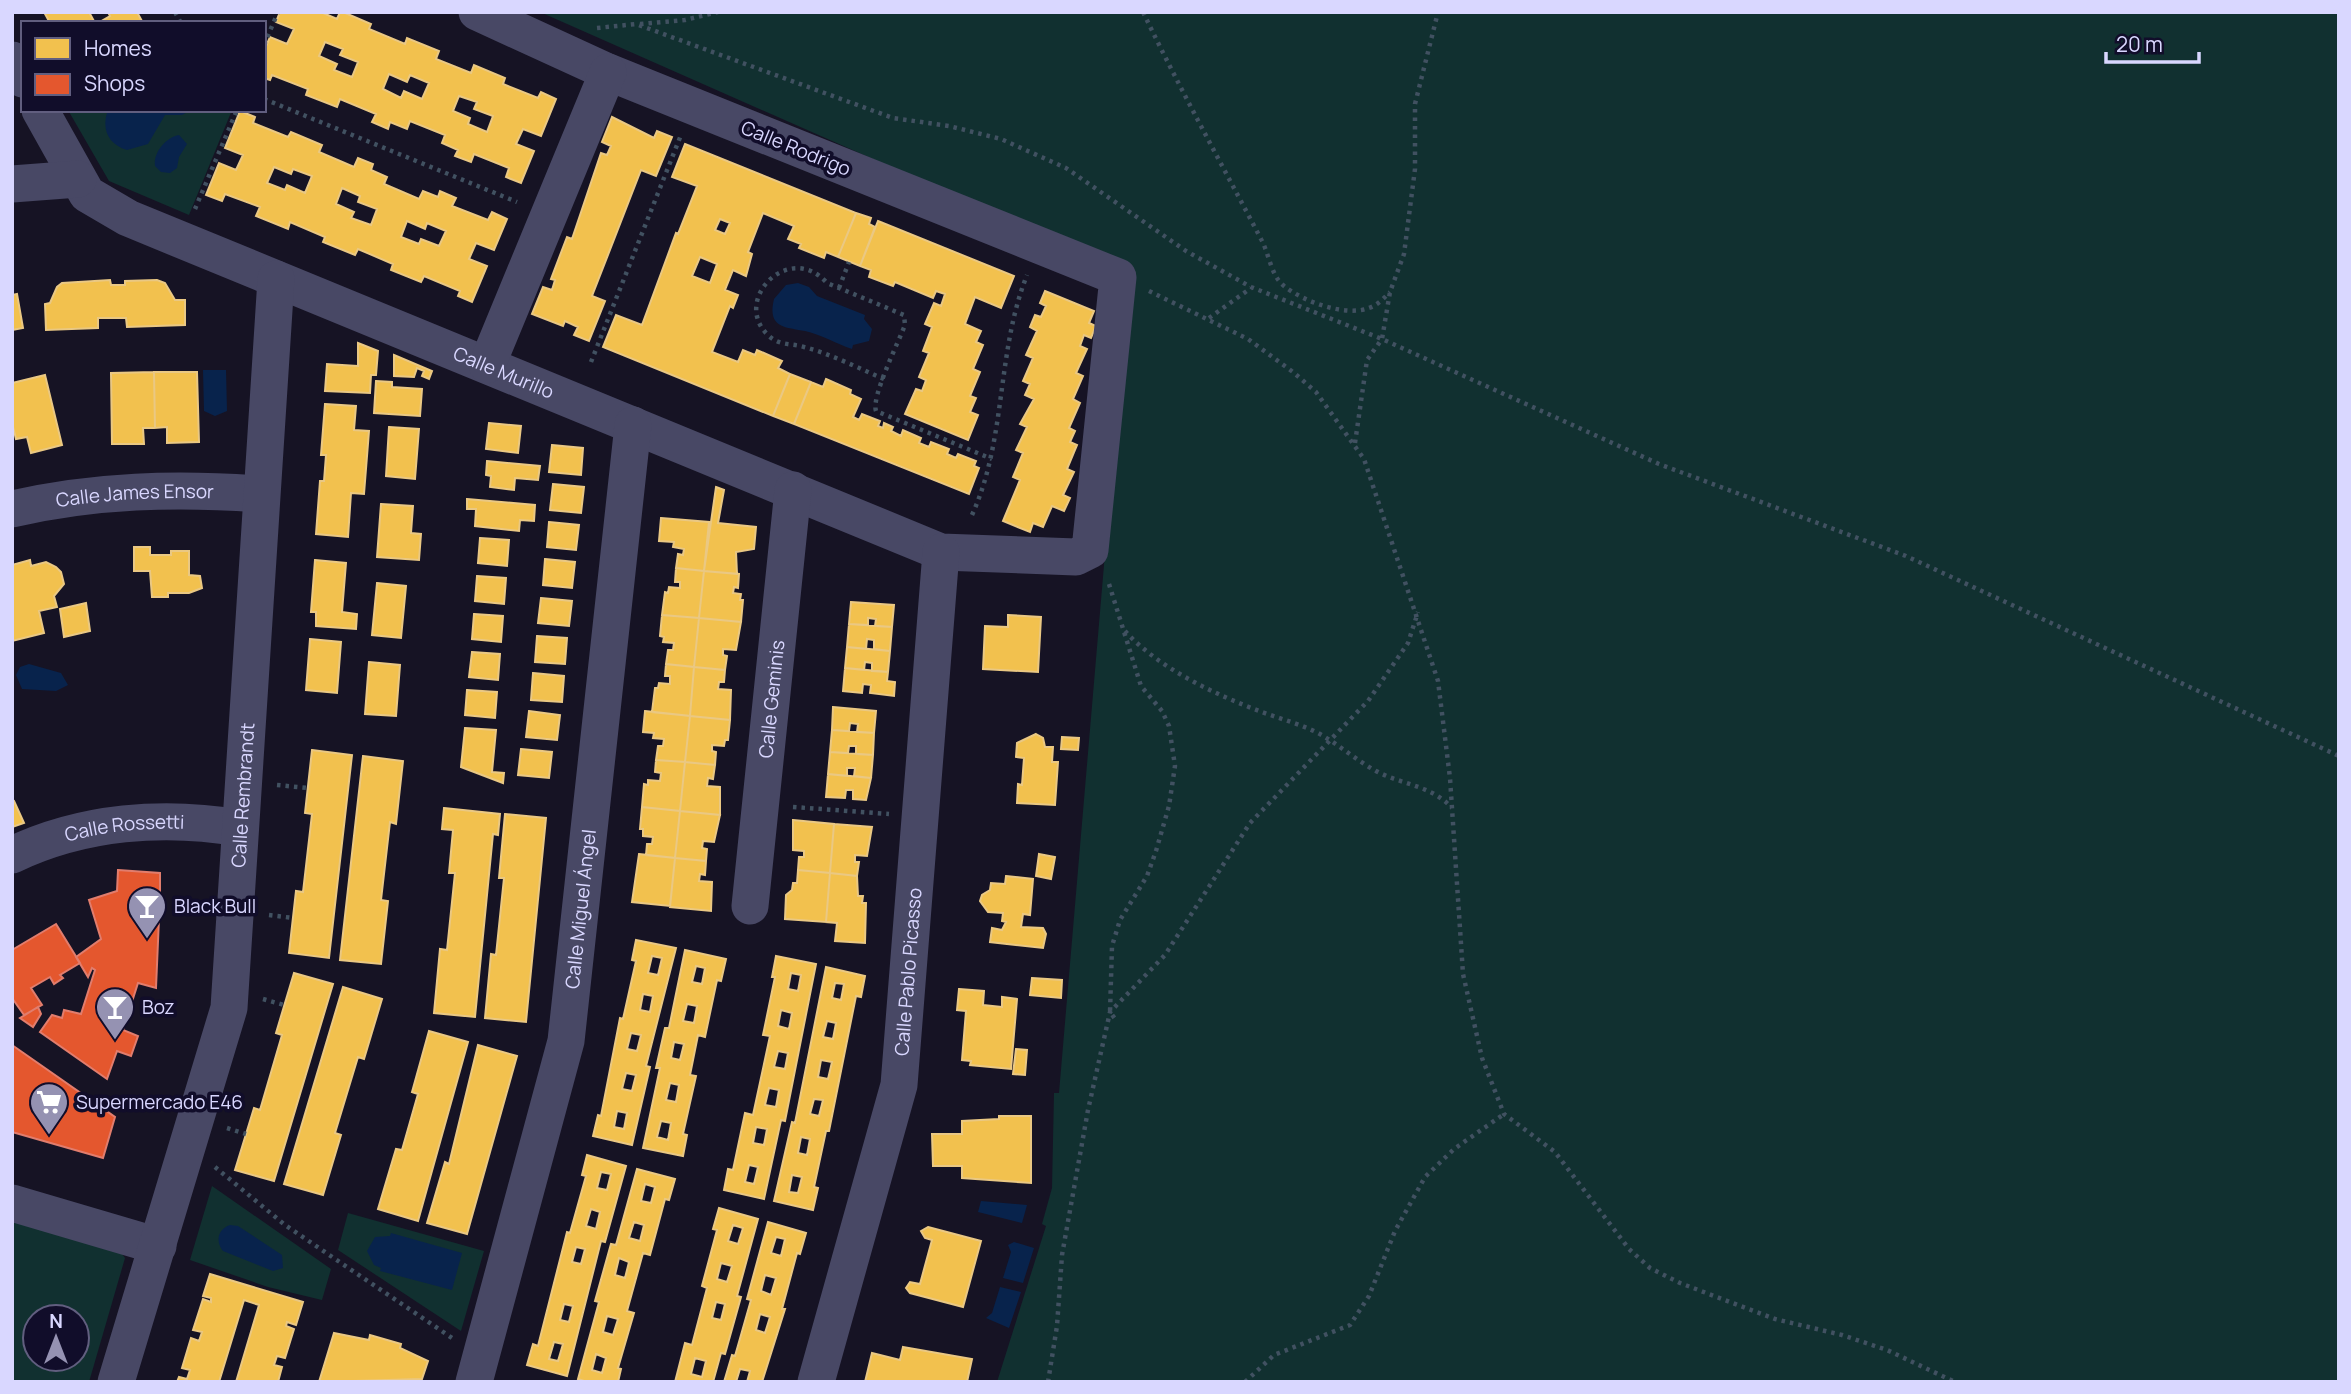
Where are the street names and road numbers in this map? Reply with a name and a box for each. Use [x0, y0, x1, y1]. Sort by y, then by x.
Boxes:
street label: Calle Rodrigo [737, 114, 855, 182]
street label: Calle Murillo [449, 340, 558, 405]
street label: Calle James Ensor [54, 478, 214, 513]
street label: Calle Geminis [752, 639, 790, 759]
street label: Calle Rembrandt [225, 722, 260, 868]
street label: Calle Rossetti [62, 809, 185, 848]
street label: Calle Miguel Ángel [559, 828, 602, 990]
street label: Calle Pablo Picasso [888, 887, 928, 1057]

